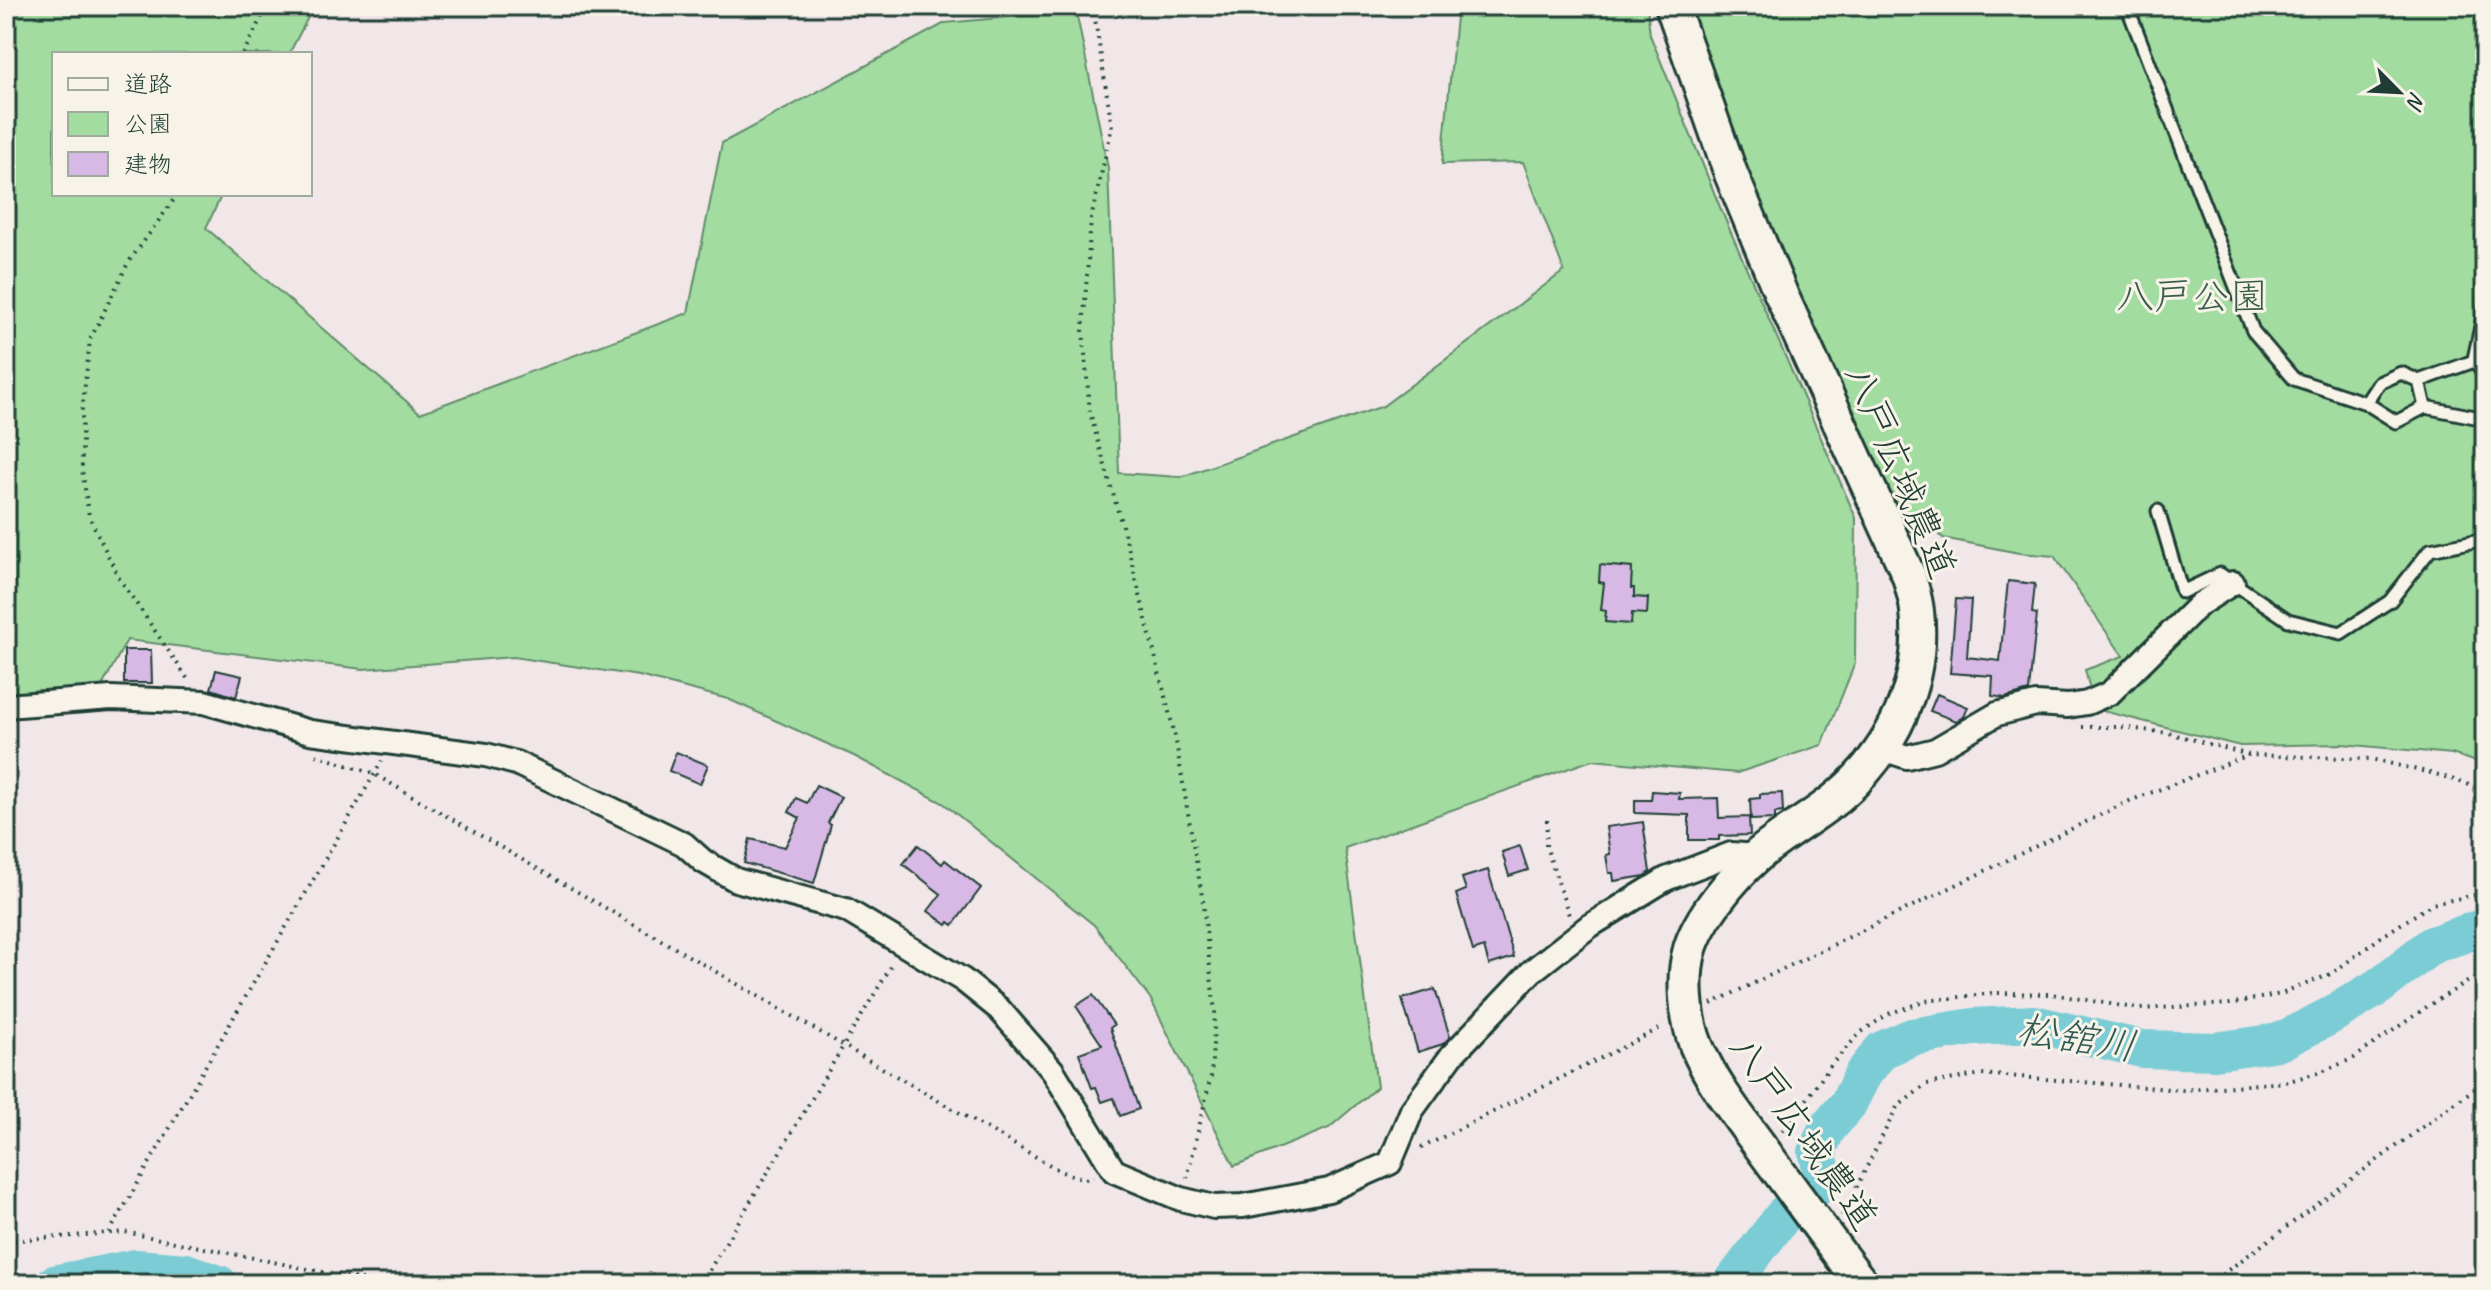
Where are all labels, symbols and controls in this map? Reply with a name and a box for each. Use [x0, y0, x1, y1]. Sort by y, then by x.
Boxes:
legend [52, 52, 312, 196]
north arrow [2359, 52, 2439, 132]
text: 道路 [124, 69, 172, 99]
text: N [2399, 88, 2432, 115]
text: 公園 [124, 109, 172, 139]
text: 建物 [124, 149, 172, 179]
park label: 八戸公園 [2116, 273, 2268, 320]
street label: 八戸広域農道 [1834, 357, 1967, 585]
water label: 松舘川 [2014, 1004, 2140, 1072]
street label: 八戸広域農道 [1719, 1025, 1888, 1239]

